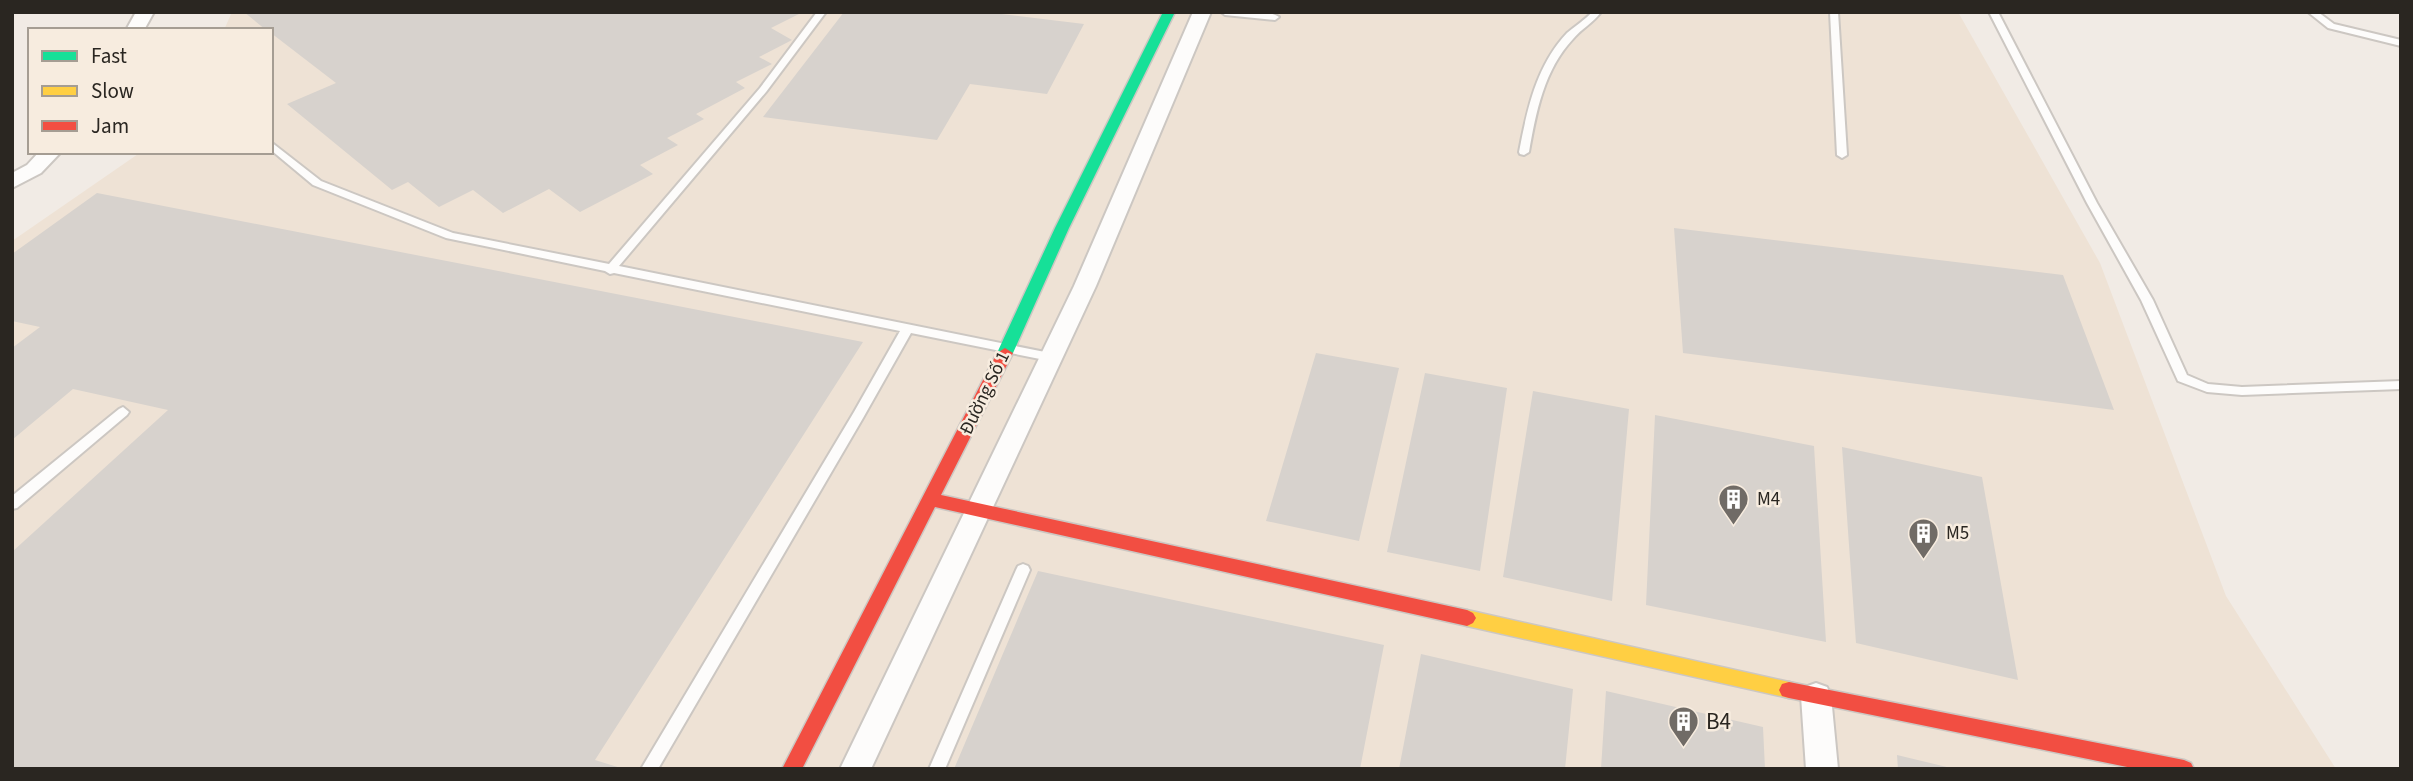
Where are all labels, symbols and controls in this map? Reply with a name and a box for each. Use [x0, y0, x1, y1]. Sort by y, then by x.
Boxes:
legend [28, 28, 273, 154]
text: Fast [91, 41, 127, 71]
text: Slow [91, 76, 134, 106]
text: Jam [91, 111, 129, 141]
street label: Đường Số 1 [953, 347, 1017, 439]
building icon: M4 [1717, 482, 1751, 526]
place label: M4 [1757, 486, 1780, 513]
building icon: M5 [1906, 516, 1940, 560]
place label: M5 [1946, 520, 1969, 547]
building icon: B4 [1666, 704, 1700, 748]
place label: B4 [1706, 705, 1731, 738]

